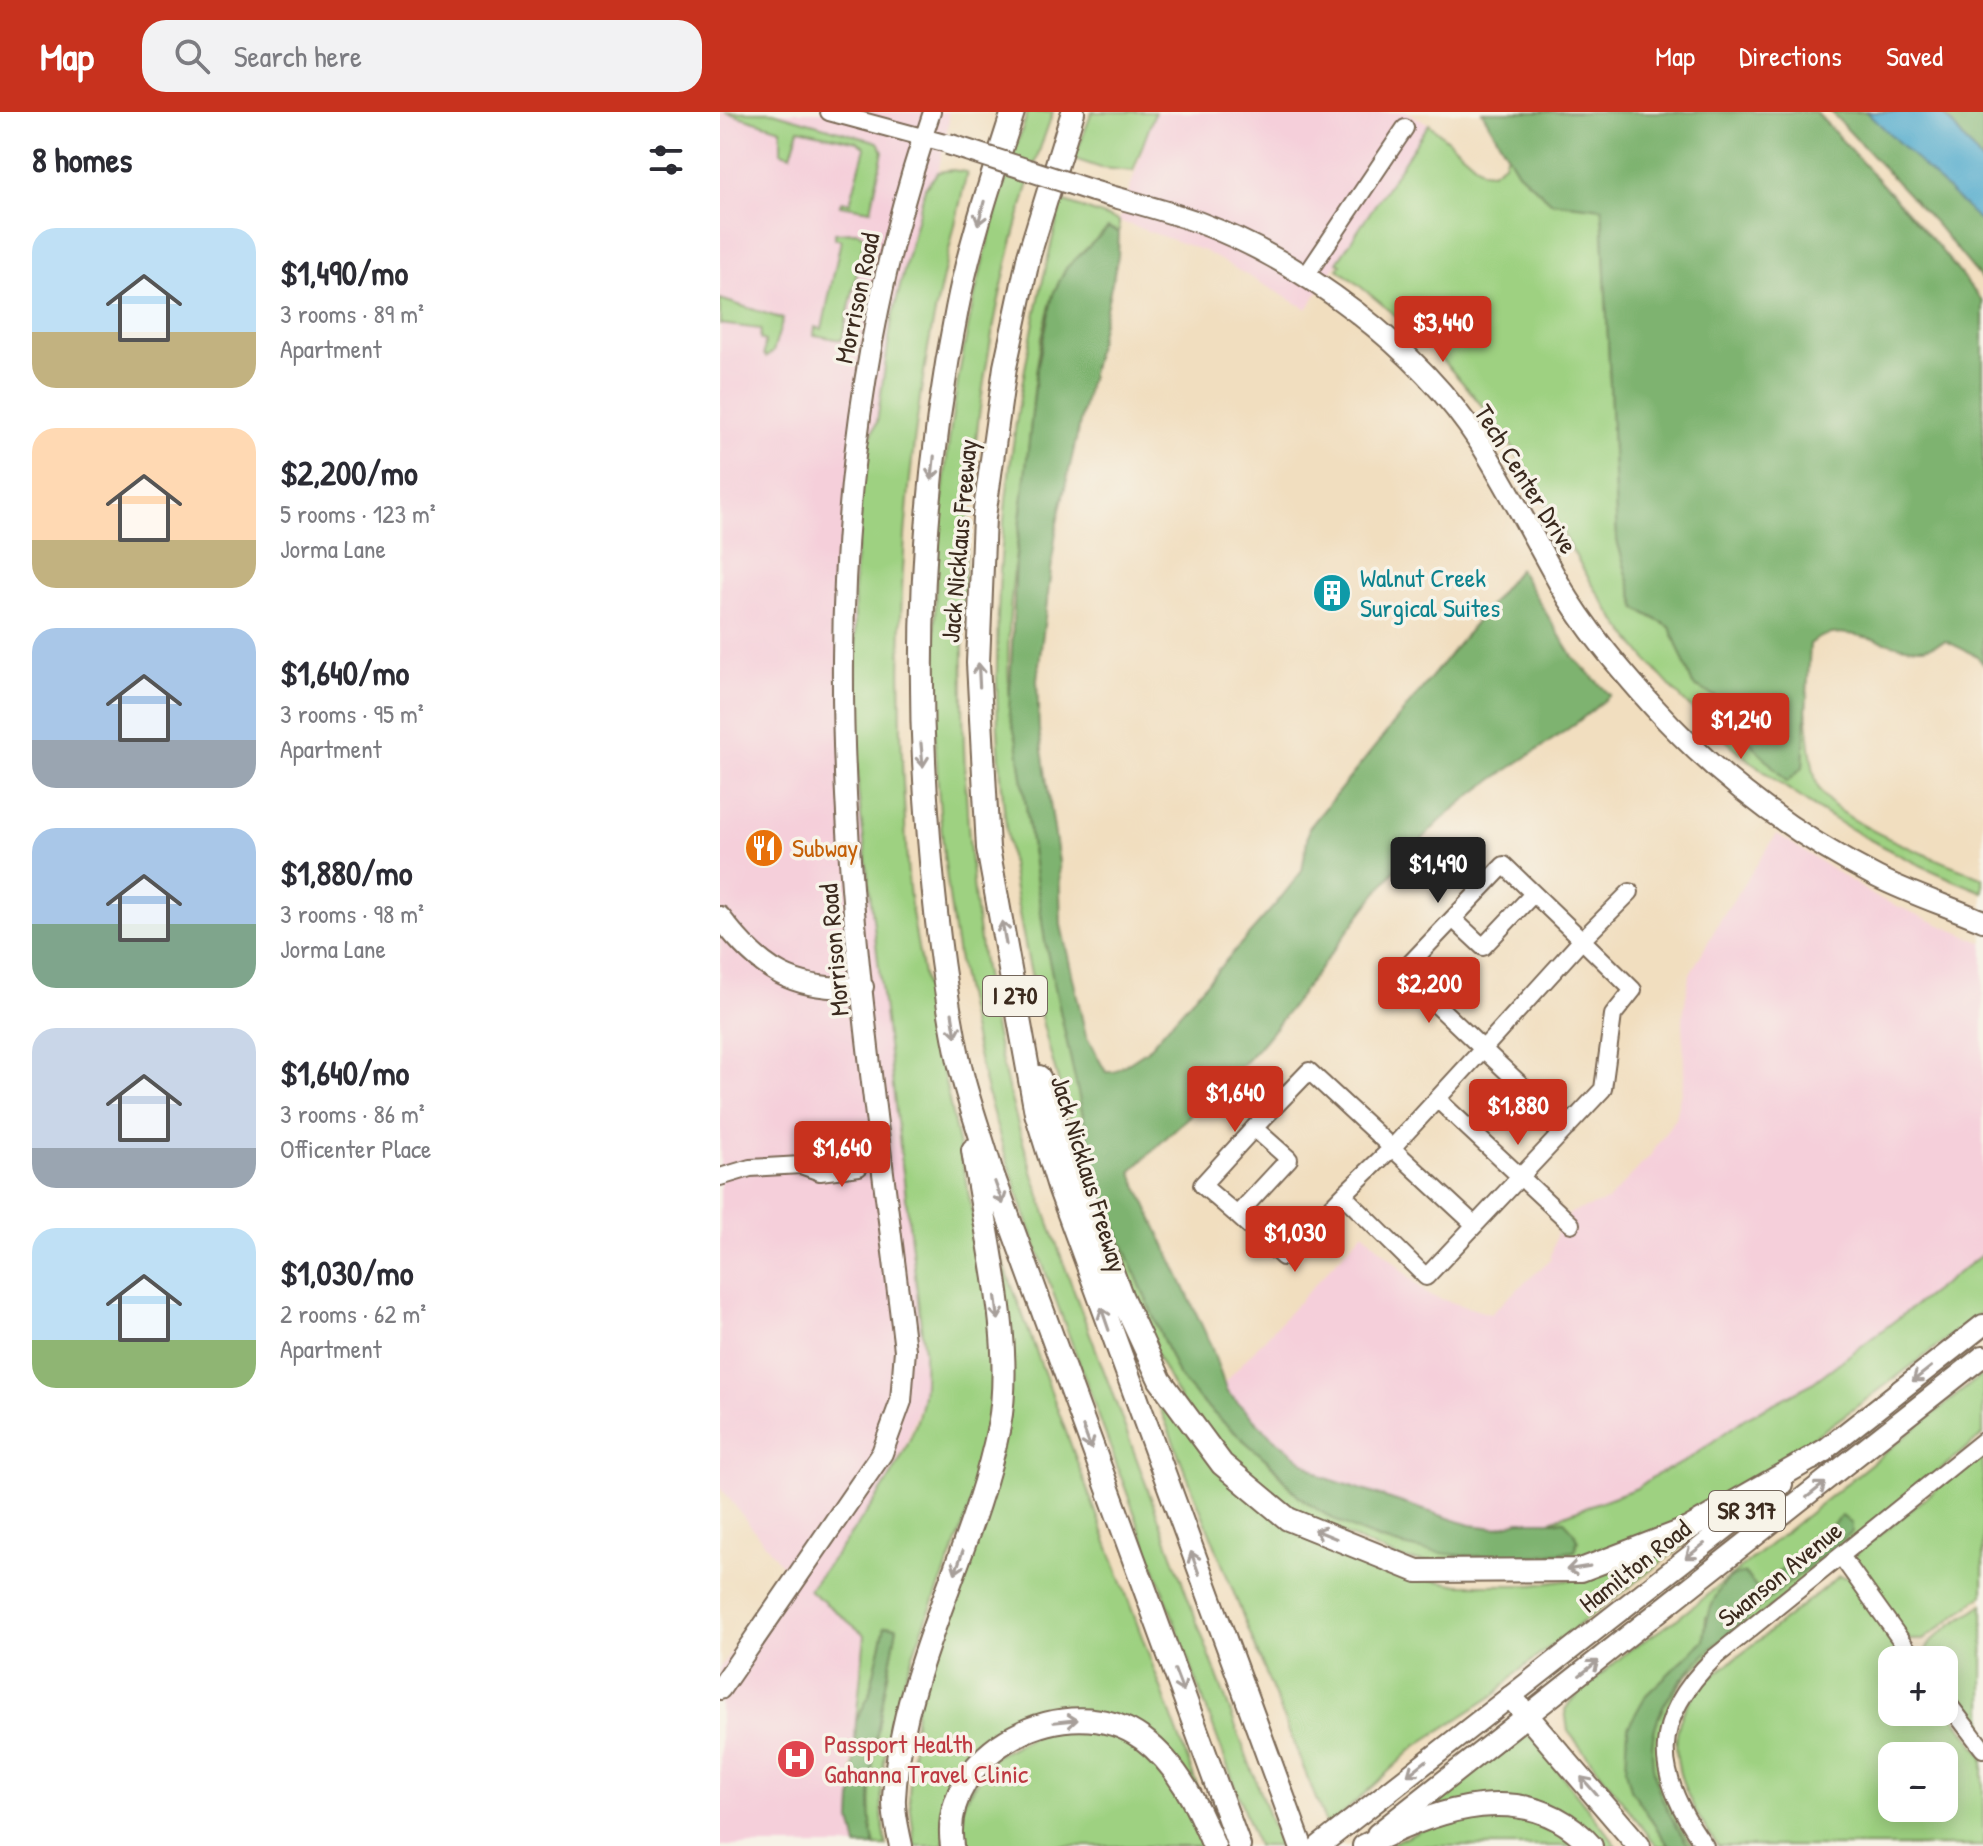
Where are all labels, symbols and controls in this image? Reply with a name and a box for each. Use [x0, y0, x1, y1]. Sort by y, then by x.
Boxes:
search box [142, 20, 702, 92]
text: Map [40, 30, 94, 82]
icon: search [170, 34, 214, 78]
text: Search here [234, 36, 362, 76]
text: Map [1655, 37, 1695, 75]
text: Directions [1739, 37, 1842, 75]
text: Saved [1886, 37, 1943, 75]
text: 8 homes [32, 137, 132, 183]
icon: filters [644, 138, 688, 182]
one-way arrow [973, 200, 988, 226]
street label: Morrison Road [826, 229, 887, 366]
text: $1,490/mo [280, 250, 408, 296]
icon: home [96, 260, 192, 356]
text: 3 rooms · 89 m² [280, 296, 424, 331]
pin: $3,440 [1378, 296, 1508, 364]
text: $3,440 [1412, 304, 1474, 339]
text: Apartment [280, 331, 382, 366]
street label: Tech Center Drive [1467, 397, 1586, 560]
street label: Jack Nicklaus Freeway [932, 438, 985, 644]
text: $2,200/mo [280, 450, 418, 496]
one-way arrow [925, 454, 940, 481]
icon: home [96, 460, 192, 556]
text: 5 rooms · 123 m² [280, 496, 436, 531]
text: Jorma Lane [280, 531, 386, 566]
place label: Walnut Creek Surgical Suites [1360, 560, 1500, 625]
building icon: Walnut Creek Surgical Suites [1311, 572, 1353, 614]
text: $1,640/mo [280, 650, 409, 696]
icon: home [96, 660, 192, 756]
one-way arrow [971, 662, 986, 689]
pin: $1,240 [1676, 693, 1806, 761]
text: 3 rooms · 95 m² [280, 696, 424, 731]
text: $1,240 [1710, 701, 1772, 736]
text: Apartment [280, 731, 382, 766]
one-way arrow [915, 742, 930, 768]
restaurant icon: Subway [743, 827, 785, 869]
place label: Subway [792, 830, 858, 865]
pin: $1,490 [1373, 837, 1503, 905]
text: $1,490 [1409, 845, 1467, 880]
text: $1,880/mo [280, 850, 412, 896]
icon: home [96, 860, 192, 956]
street label: Morrison Road [810, 882, 857, 1018]
text: 3 rooms · 98 m² [280, 896, 424, 931]
one-way arrow [995, 921, 1010, 947]
text: Jorma Lane [280, 931, 386, 966]
pin: $2,200 [1364, 957, 1494, 1025]
text: $2,200 [1396, 965, 1462, 1000]
road number: I 270 [983, 976, 1047, 1016]
one-way arrow [947, 1012, 962, 1037]
text: $1,640/mo [280, 1050, 409, 1096]
icon: home [96, 1060, 192, 1156]
pin: $1,640 [1170, 1066, 1300, 1134]
street label: Jack Nicklaus Freeway [1043, 1071, 1136, 1277]
text: $1,640 [1205, 1074, 1265, 1109]
pin: $1,880 [1453, 1079, 1583, 1147]
text: $1,880 [1487, 1087, 1549, 1122]
text: 3 rooms · 86 m² [280, 1096, 425, 1131]
pin: $1,640 [777, 1121, 907, 1189]
text: $1,640 [812, 1129, 872, 1164]
text: Officenter Place [280, 1131, 431, 1166]
one-way arrow [993, 1181, 1007, 1205]
pin: $1,030 [1230, 1206, 1360, 1274]
text: $1,030 [1264, 1214, 1326, 1249]
text: $1,030/mo [280, 1250, 413, 1296]
icon: home [96, 1260, 192, 1356]
one-way arrow [990, 1295, 1005, 1321]
text: 2 rooms · 62 m² [280, 1296, 426, 1331]
one-way arrow [1097, 1307, 1112, 1332]
text: Apartment [280, 1331, 382, 1366]
one-way arrow [1912, 1365, 1933, 1382]
one-way arrow [1081, 1425, 1096, 1450]
one-way arrow [1805, 1481, 1826, 1499]
road number: SR 317 [1709, 1491, 1785, 1531]
street label: Hamilton Road [1572, 1511, 1698, 1620]
street label: Swanson Avenue [1710, 1513, 1849, 1634]
one-way arrow [1313, 1526, 1338, 1540]
one-way arrow [1685, 1543, 1706, 1560]
one-way arrow [950, 1549, 965, 1574]
one-way arrow [1187, 1551, 1201, 1576]
one-way arrow [1565, 1561, 1591, 1576]
map controls [1878, 1646, 1958, 1822]
button: + [1878, 1646, 1958, 1726]
one-way arrow [1578, 1659, 1599, 1676]
one-way arrow [1172, 1669, 1187, 1694]
one-way arrow [1053, 1714, 1079, 1729]
place label: Passport Health Gahanna Travel Clinic [824, 1726, 1028, 1791]
hospital icon: Passport Health Gahanna Travel Clinic [775, 1738, 817, 1780]
button: − [1878, 1742, 1958, 1822]
one-way arrow [1407, 1760, 1428, 1777]
one-way arrow [1580, 1777, 1598, 1797]

